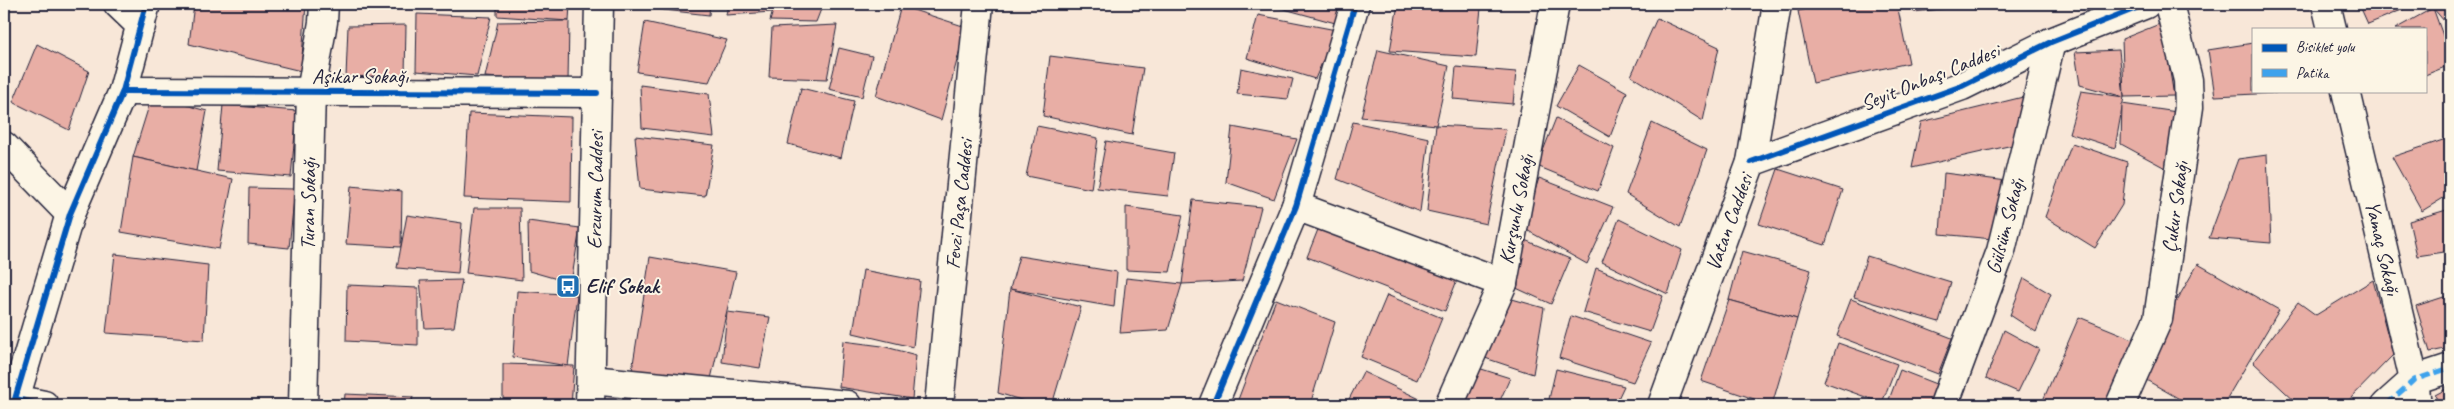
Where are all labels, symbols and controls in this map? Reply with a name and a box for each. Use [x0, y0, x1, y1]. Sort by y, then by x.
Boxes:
legend [2252, 28, 2426, 92]
street label: Seyit Onbaşı Caddesi [1857, 36, 2006, 117]
text: Bisiklet yolu [2296, 38, 2356, 57]
street label: Aşikar Sokağı [312, 63, 409, 89]
text: Patika [2296, 64, 2330, 83]
street label: Erzurum Caddesi [581, 128, 609, 249]
street label: Fevzi Paşa Caddesi [939, 135, 979, 270]
street label: Kurşunlu Sokağı [1493, 151, 1540, 266]
street label: Turan Sokağı [294, 157, 322, 250]
street label: Çukur Sokağı [2156, 159, 2194, 254]
street label: Vatan Caddesi [1699, 167, 1760, 274]
street label: Gülsüm Sokağı [1980, 174, 2031, 277]
street label: Yamaç Sokağı [2360, 198, 2407, 299]
bus stop icon: Elif Sokak [555, 273, 581, 299]
place label: Elif Sokak [586, 273, 661, 299]

